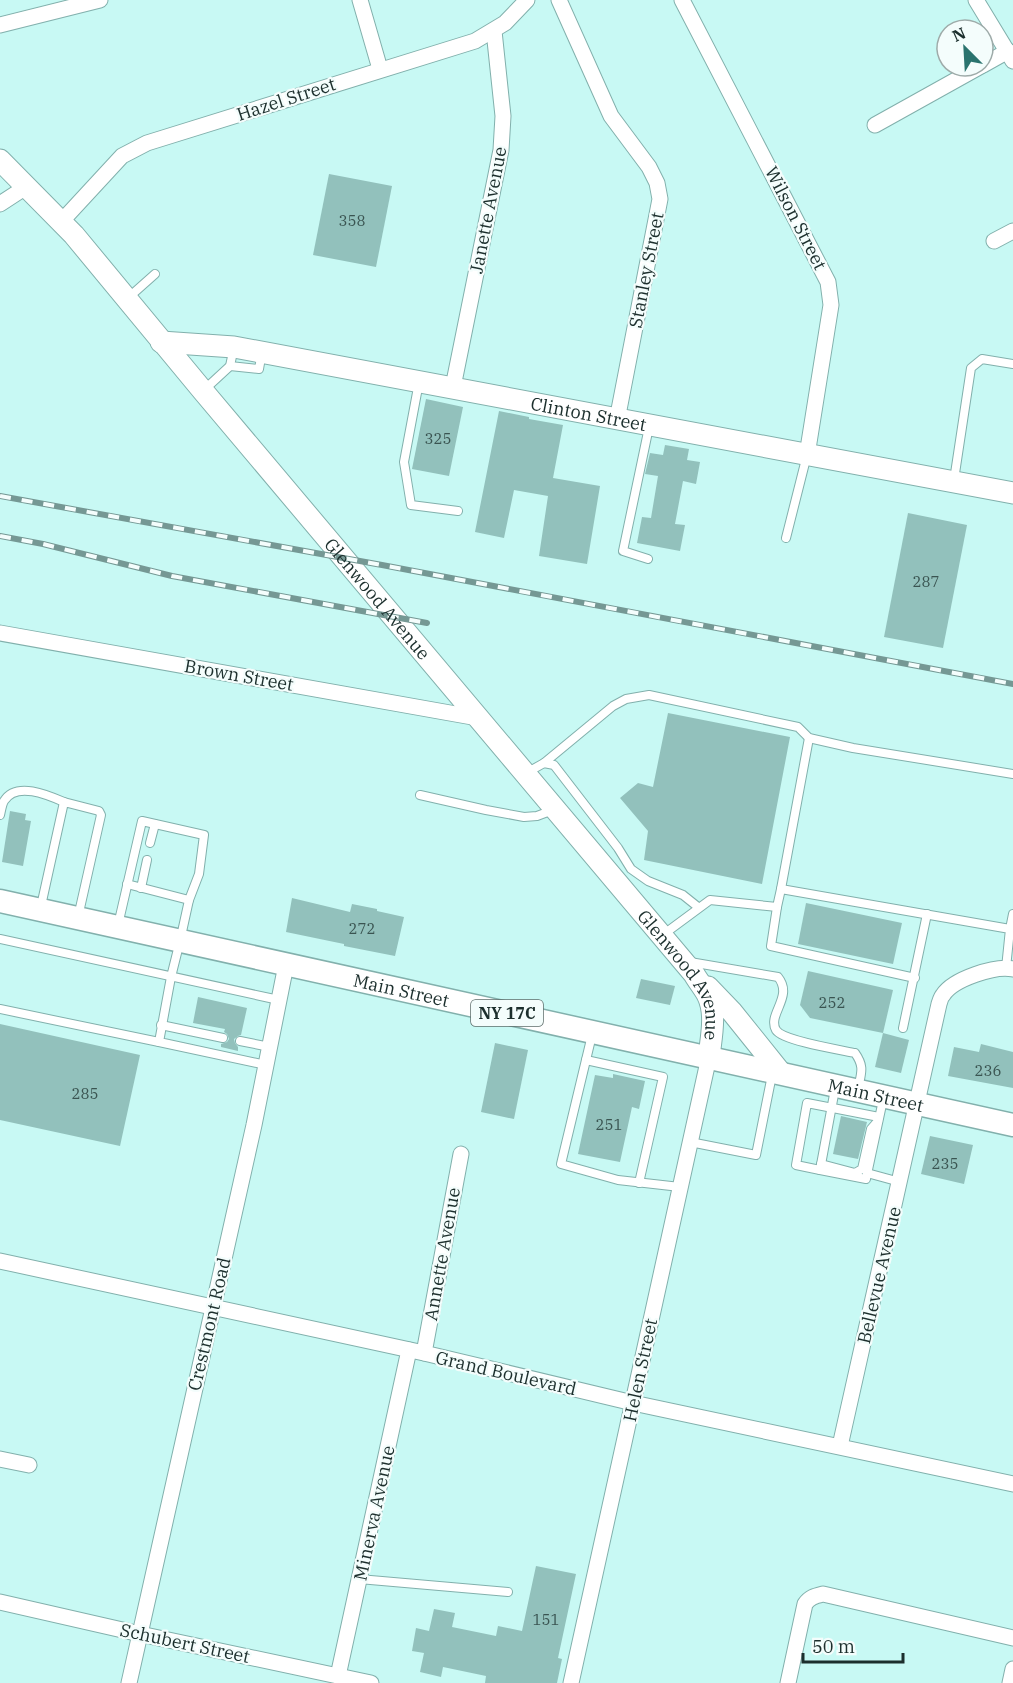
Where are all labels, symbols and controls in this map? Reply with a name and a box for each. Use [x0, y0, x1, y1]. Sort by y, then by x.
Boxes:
north arrow [935, 18, 995, 78]
text: N [949, 23, 969, 46]
street label: Hazel Street [234, 72, 338, 126]
street label: Janette Avenue [464, 145, 512, 275]
street label: Wilson Street [760, 162, 832, 274]
street label: Stanley Street [623, 210, 669, 330]
house number: 358 [338, 211, 366, 230]
street label: Clinton Street [529, 391, 648, 436]
house number: 325 [424, 429, 452, 448]
street label: Glenwood Avenue [320, 533, 436, 664]
house number: 287 [912, 572, 940, 591]
street label: Brown Street [183, 654, 295, 696]
street label: Glenwood Avenue [633, 904, 724, 1042]
house number: 272 [348, 919, 376, 938]
street label: Main Street [351, 968, 451, 1011]
house number: 252 [818, 993, 846, 1012]
road number: NY 17C [471, 1000, 543, 1026]
house number: 236 [974, 1061, 1002, 1080]
street label: Main Street [826, 1073, 926, 1116]
house number: 285 [71, 1084, 99, 1103]
house number: 251 [595, 1115, 623, 1134]
house number: 235 [931, 1154, 959, 1173]
street label: Annette Avenue [419, 1186, 465, 1322]
street label: Bellevue Avenue [852, 1204, 906, 1346]
street label: Crestmont Road [182, 1255, 236, 1393]
street label: Helen Street [618, 1316, 662, 1424]
street label: Grand Boulevard [433, 1346, 579, 1400]
street label: Minerva Avenue [348, 1443, 400, 1583]
house number: 151 [532, 1610, 560, 1629]
street label: Schubert Street [118, 1618, 252, 1668]
scale bar [803, 1626, 904, 1664]
text: 50 m [812, 1635, 855, 1658]

